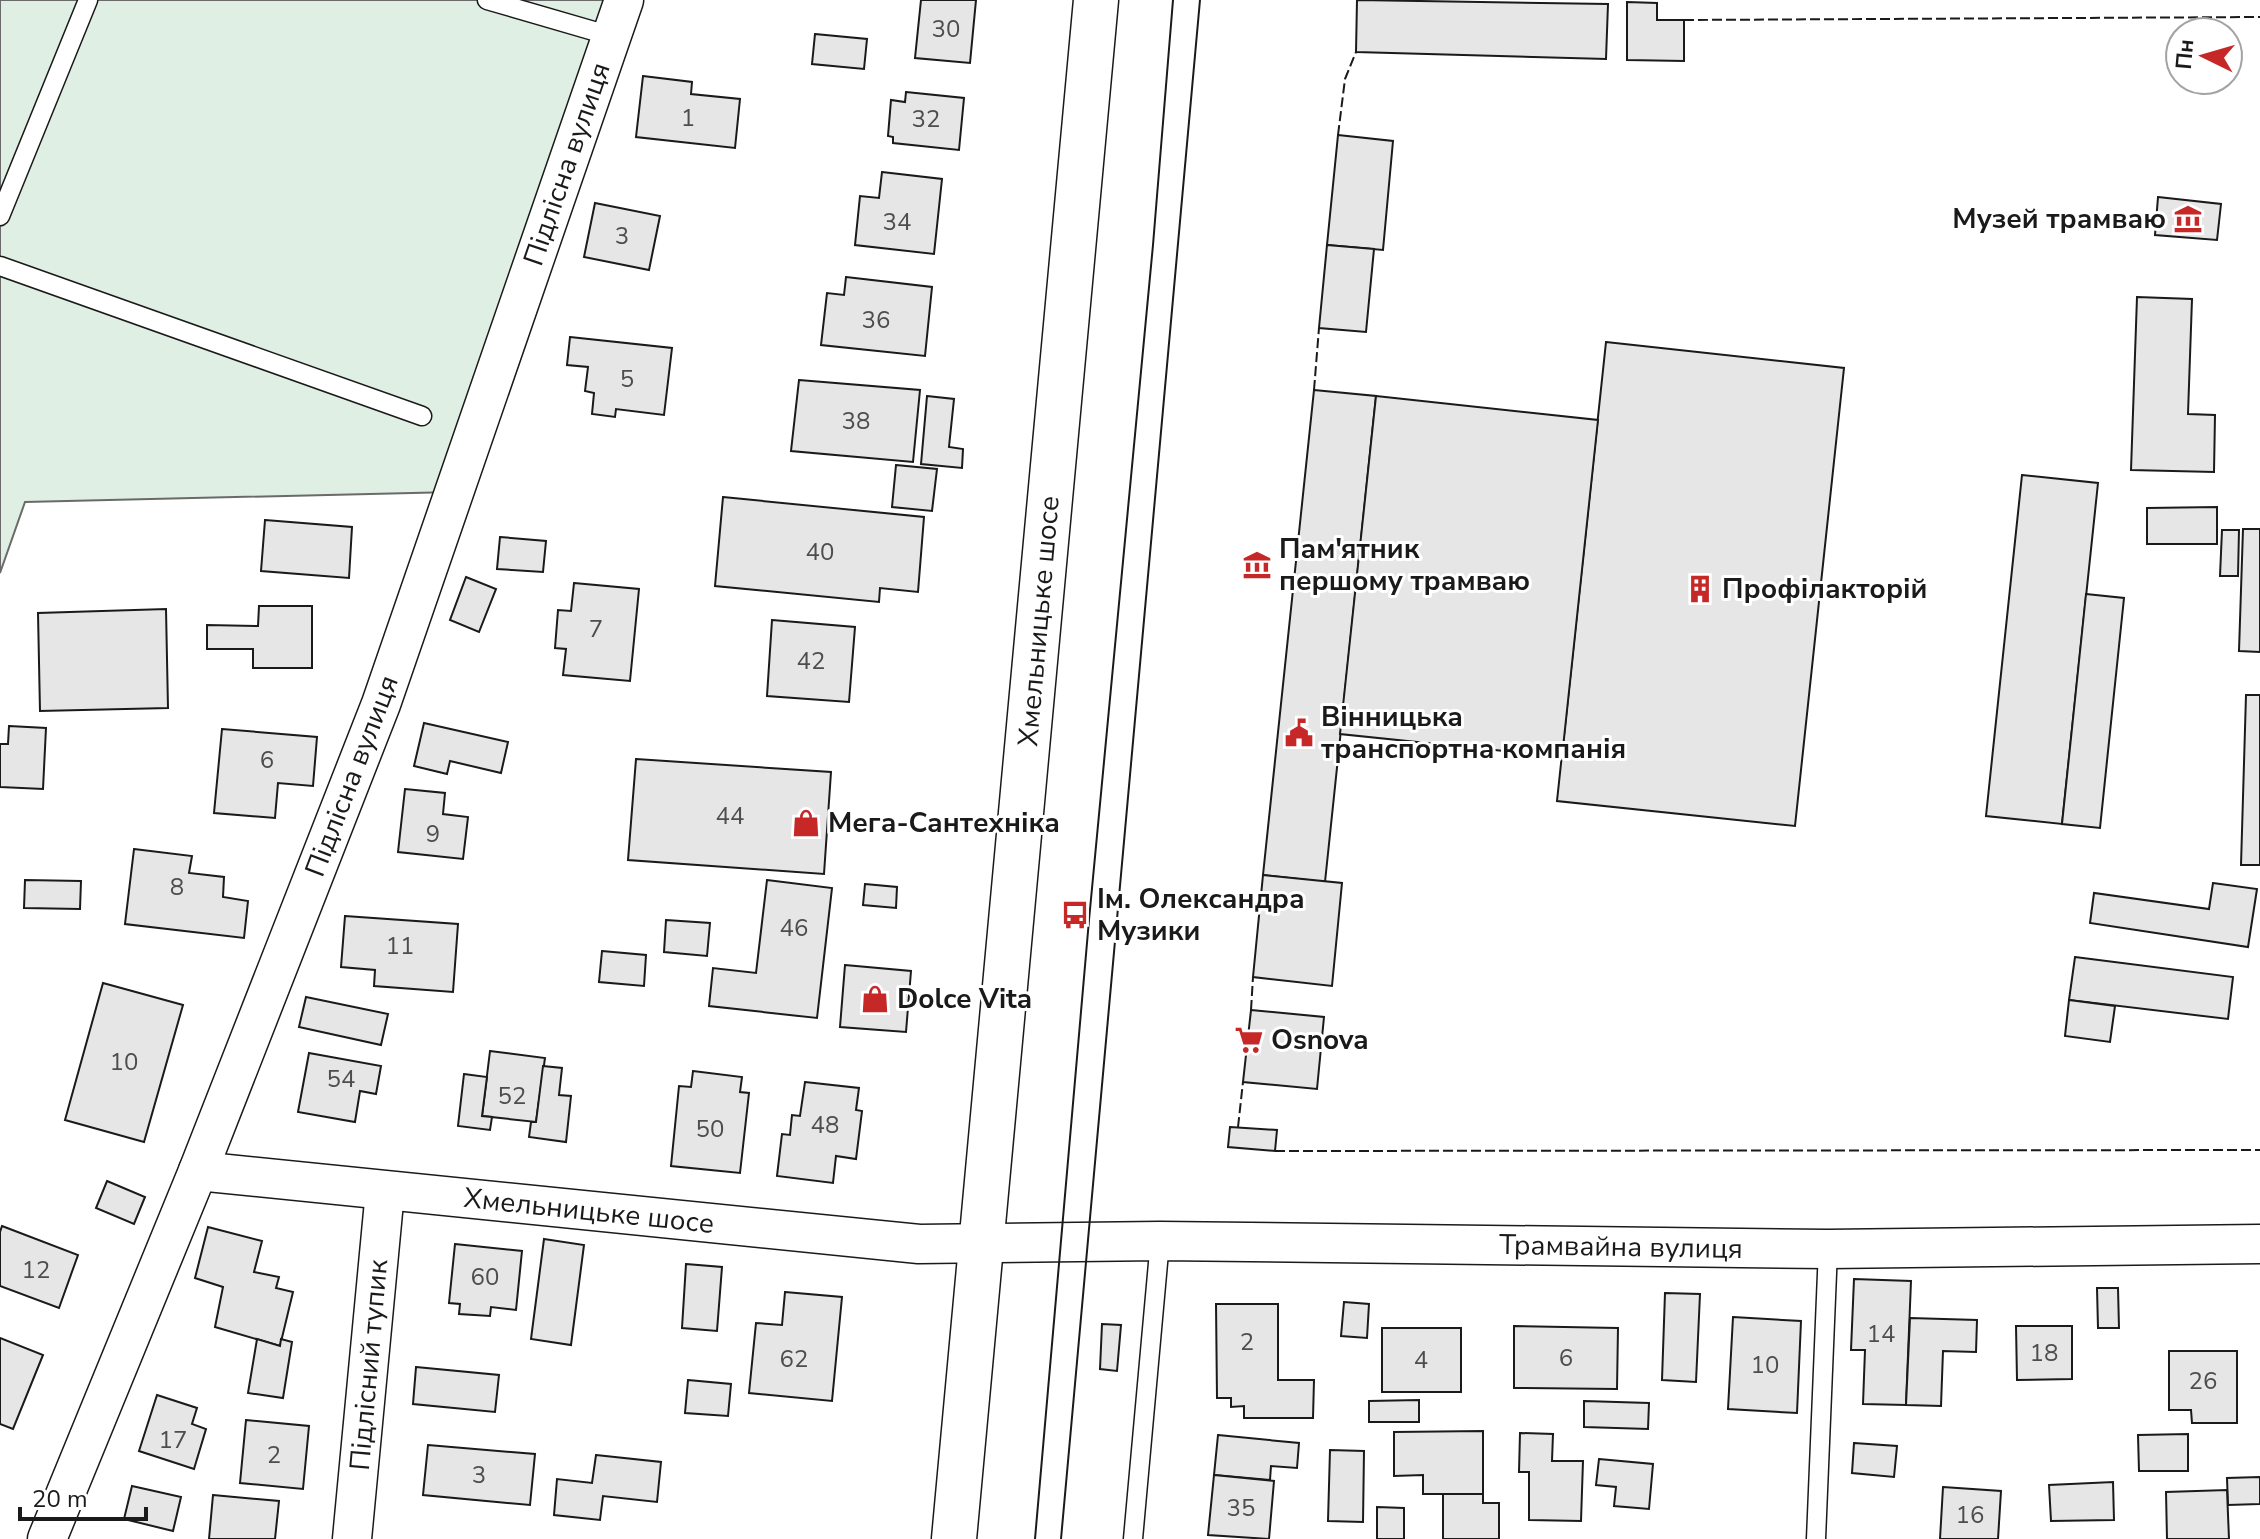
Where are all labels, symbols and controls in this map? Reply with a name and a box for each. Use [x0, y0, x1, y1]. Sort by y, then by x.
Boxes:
house number: 30 [932, 13, 960, 45]
north arrow [2164, 16, 2244, 96]
text: Пн [2169, 38, 2201, 71]
street label: Підлісна вулиця [514, 57, 620, 271]
house number: 1 [681, 102, 695, 134]
house number: 32 [912, 103, 940, 135]
place label: Музей трамваю [1952, 200, 2166, 238]
museum icon: Музей трамваю [2173, 204, 2203, 234]
house number: 34 [883, 206, 911, 238]
house number: 3 [615, 220, 629, 252]
house number: 36 [862, 304, 890, 336]
house number: 5 [620, 363, 634, 395]
house number: 38 [842, 405, 870, 437]
street label: Хмельницьке шосе [1009, 494, 1069, 748]
place label: Пам'ятник першому трамваю [1279, 530, 1530, 600]
house number: 40 [806, 536, 834, 568]
museum icon: Пам'ятник першому трамваю [1242, 550, 1272, 580]
place label: Профілакторій [1722, 570, 1928, 608]
building icon: Профілакторій [1685, 574, 1715, 604]
house number: 7 [589, 613, 603, 645]
house number: 42 [797, 645, 825, 677]
street label: Підлісна вулиця [296, 670, 408, 882]
place label: Вінницька транспортна компанія [1321, 698, 1626, 768]
public building icon: Вінницька транспортна компанія [1284, 718, 1314, 748]
house number: 6 [260, 744, 274, 776]
house number: 44 [716, 800, 744, 832]
place label: Мега-Сантехніка [828, 804, 1060, 842]
shop icon: Мега-Сантехніка [791, 808, 821, 838]
house number: 9 [426, 818, 440, 850]
house number: 8 [170, 871, 184, 903]
place label: Ім. Олександра Музики [1097, 880, 1305, 950]
bus stop icon: Ім. Олександра Музики [1060, 900, 1090, 930]
house number: 46 [780, 912, 808, 944]
house number: 11 [386, 930, 414, 962]
place label: Dolce Vita [897, 980, 1032, 1018]
shop icon: Dolce Vita [860, 984, 890, 1014]
place label: Osnova [1271, 1021, 1369, 1059]
supermarket icon: Osnova [1234, 1025, 1264, 1055]
house number: 10 [110, 1046, 138, 1078]
house number: 54 [327, 1063, 355, 1095]
house number: 52 [498, 1080, 526, 1112]
house number: 48 [811, 1109, 839, 1141]
house number: 50 [696, 1113, 724, 1145]
street label: Хмельницьке шосе [462, 1179, 716, 1243]
street label: Трамвайна вулиця [1499, 1226, 1743, 1268]
house number: 12 [22, 1254, 50, 1286]
street label: Підлісний тупик [341, 1258, 397, 1472]
house number: 60 [471, 1261, 499, 1293]
house number: 14 [1867, 1318, 1895, 1350]
house number: 2 [1240, 1326, 1254, 1358]
house number: 18 [2030, 1337, 2058, 1369]
house number: 6 [1559, 1342, 1573, 1374]
house number: 62 [780, 1343, 808, 1375]
house number: 4 [1414, 1344, 1428, 1376]
house number: 10 [1751, 1349, 1779, 1381]
house number: 26 [2189, 1365, 2217, 1397]
house number: 17 [159, 1424, 187, 1456]
house number: 2 [267, 1439, 281, 1471]
house number: 3 [472, 1459, 486, 1491]
scale bar [20, 1471, 146, 1521]
text: 20 m [32, 1483, 88, 1515]
house number: 35 [1227, 1492, 1255, 1524]
house number: 16 [1956, 1499, 1984, 1531]

